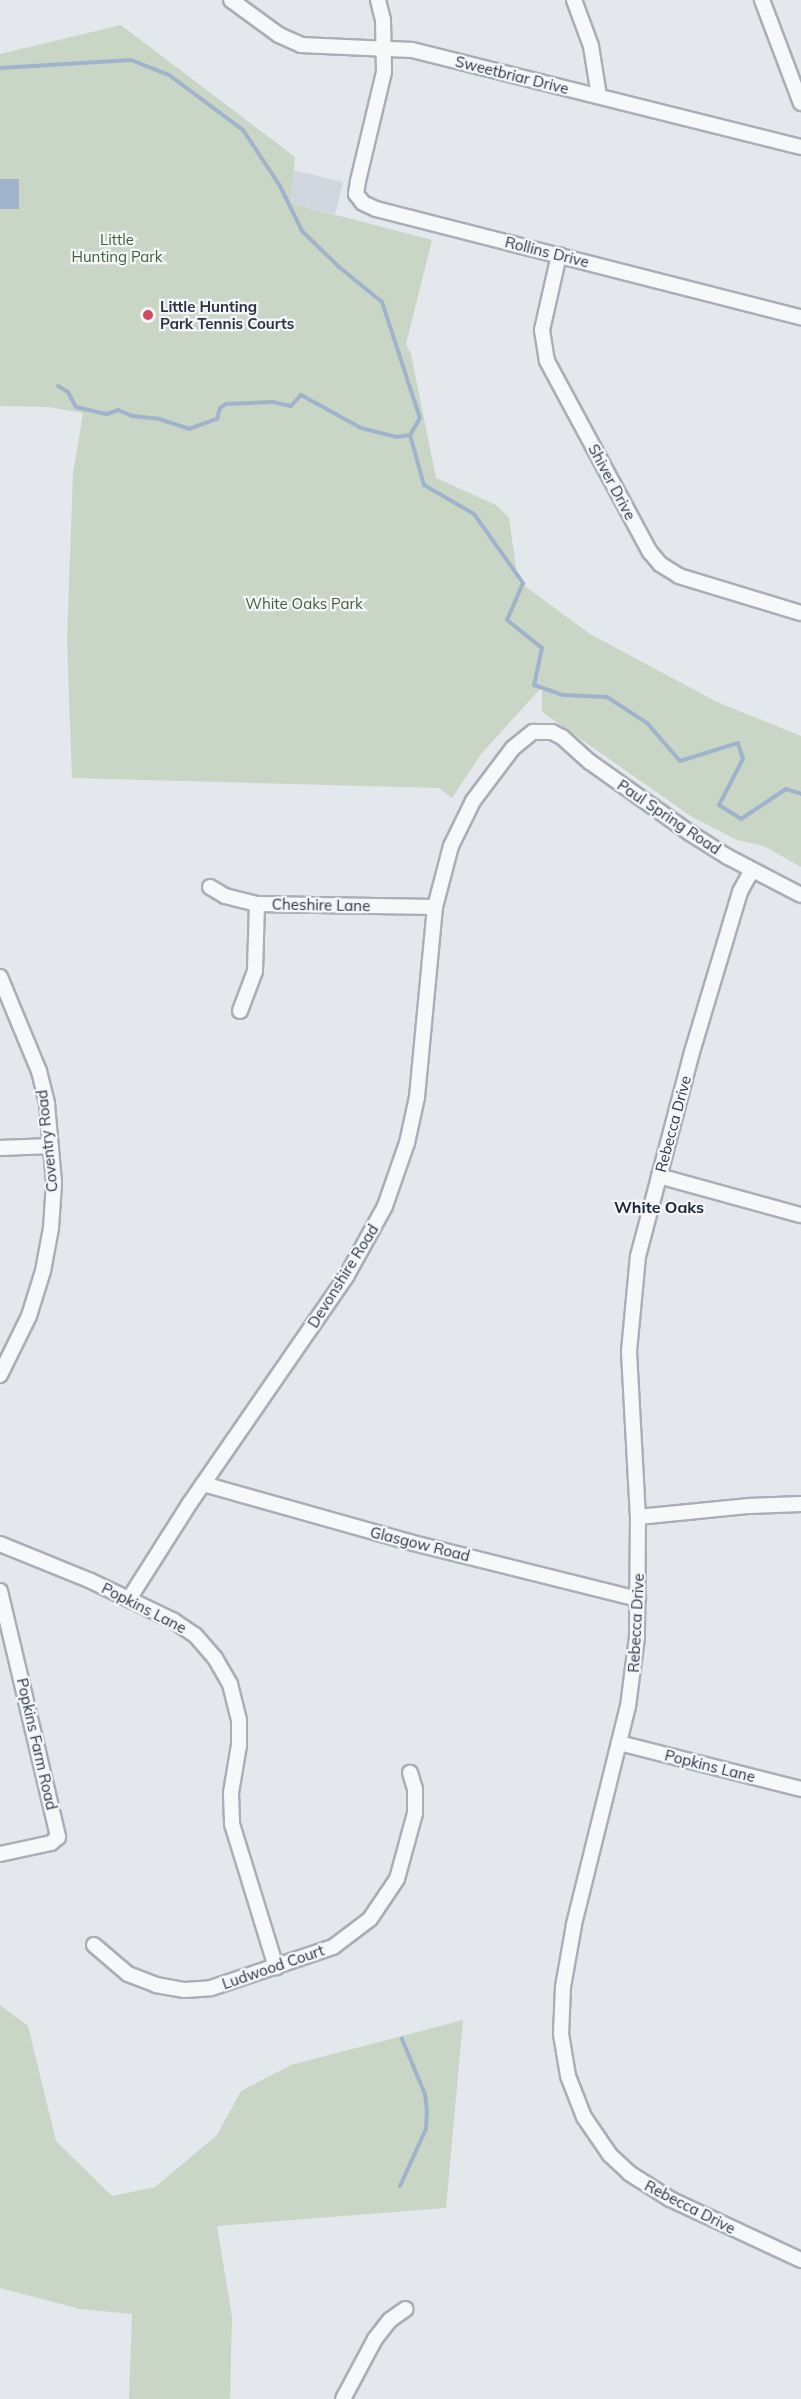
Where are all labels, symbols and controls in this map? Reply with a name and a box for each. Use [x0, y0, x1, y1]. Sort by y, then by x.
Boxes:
street label: Sweetbriar Drive [453, 52, 571, 98]
park label: Little Hunting Park [71, 230, 163, 265]
street label: Rollins Drive [503, 233, 591, 271]
place label: Little Hunting Park Tennis Courts [160, 297, 294, 332]
marker: Little Hunting Park Tennis Courts [141, 308, 155, 322]
street label: Shiver Drive [584, 441, 640, 523]
park label: White Oaks Park [245, 595, 363, 613]
street label: Paul Spring Road [614, 776, 724, 858]
street label: Cheshire Lane [272, 895, 370, 915]
street label: Rebecca Drive [651, 1074, 695, 1174]
street label: Coventry Road [33, 1089, 61, 1193]
district label: White Oaks [614, 1197, 704, 1217]
street label: Devonshire Road [304, 1221, 382, 1331]
street label: Glasgow Road [368, 1523, 472, 1565]
street label: Rebecca Drive [624, 1573, 648, 1673]
street label: Popkins Lane [99, 1579, 189, 1637]
street label: Popkins Farm Road [13, 1676, 61, 1812]
street label: Popkins Lane [663, 1746, 757, 1786]
street label: Ludwood Court [220, 1941, 326, 1993]
street label: Rebecca Drive [642, 2176, 738, 2238]

